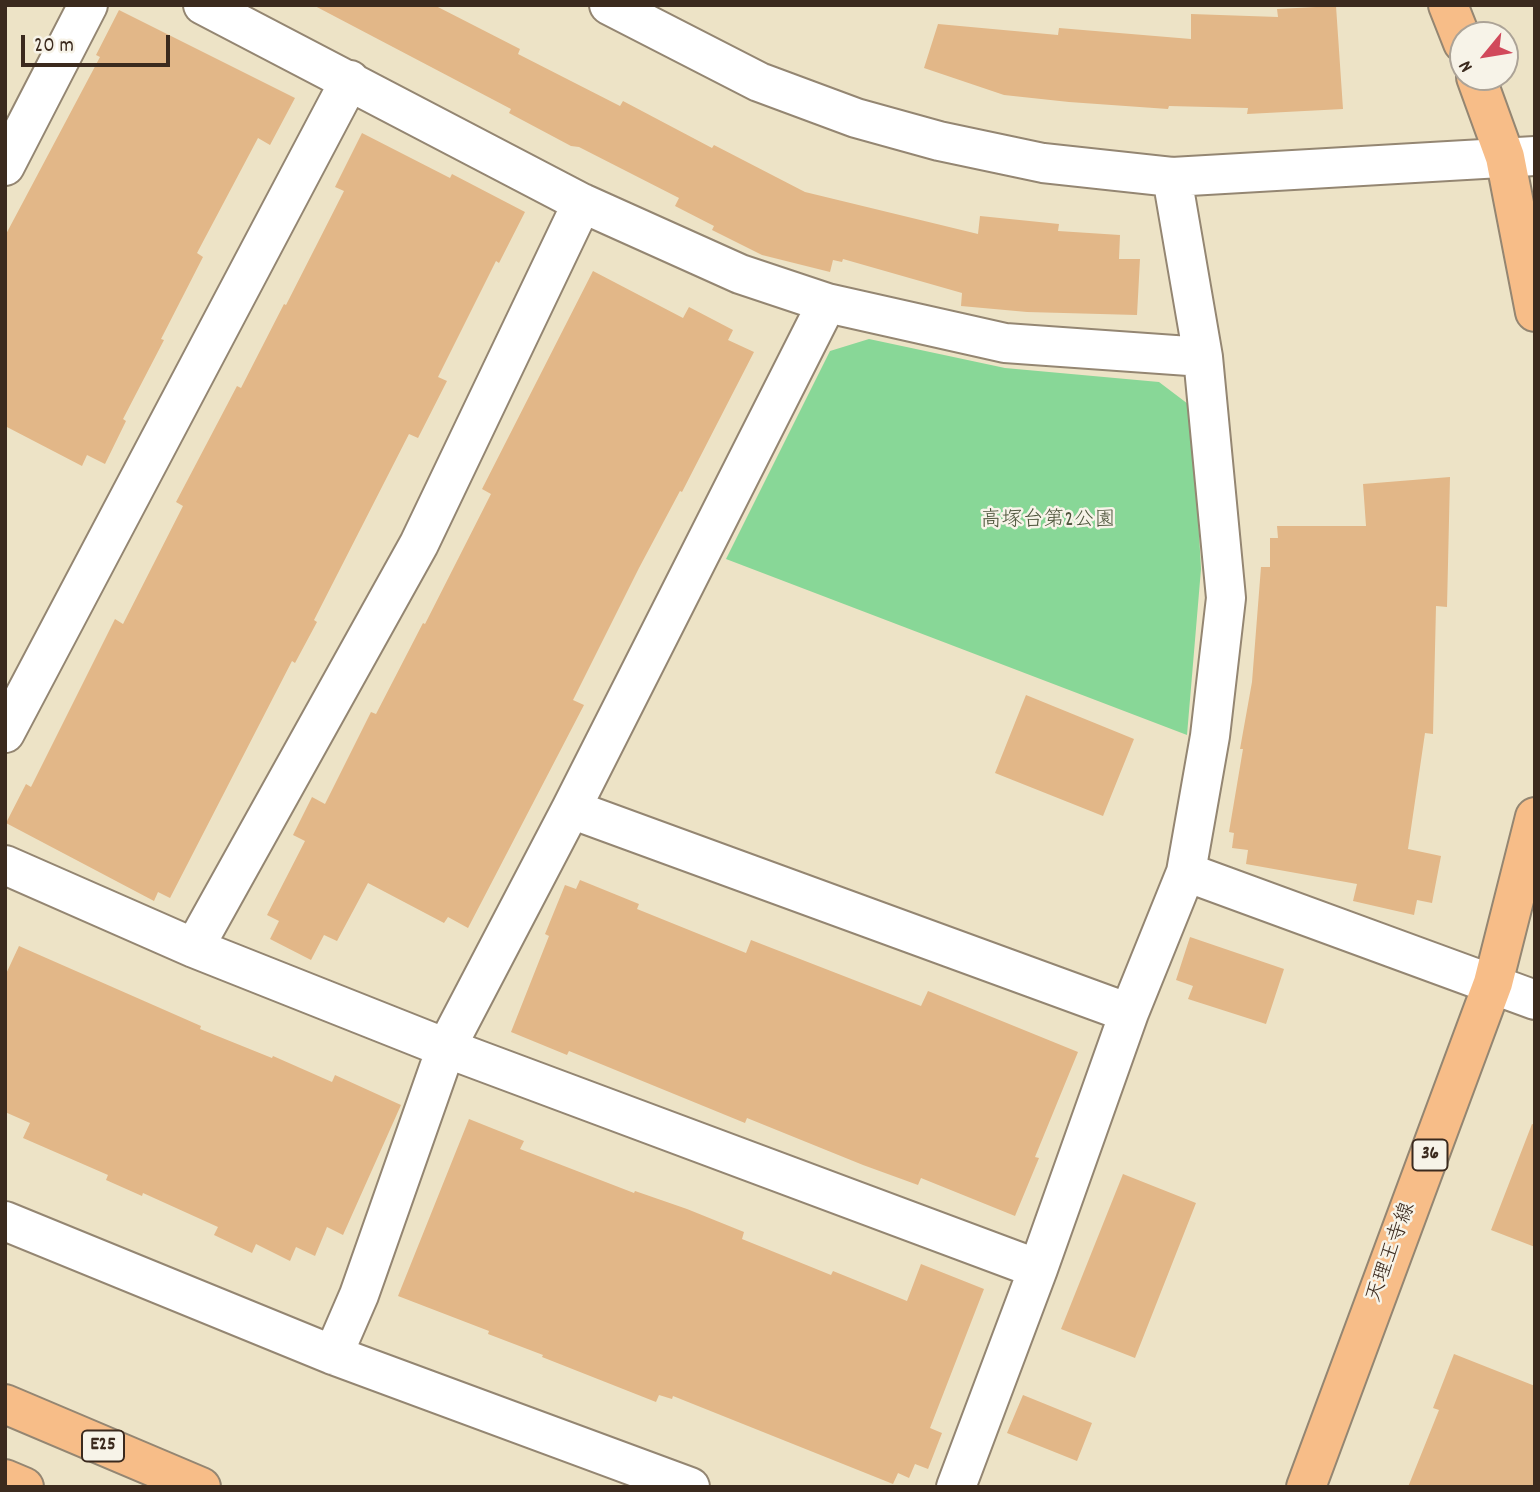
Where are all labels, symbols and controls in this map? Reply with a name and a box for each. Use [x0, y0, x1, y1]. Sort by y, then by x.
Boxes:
scale bar [24, 21, 173, 65]
north arrow [1449, 21, 1519, 91]
text: 20 m [34, 32, 74, 62]
text: N [1453, 55, 1481, 77]
park label: 高塚台第2公園 [980, 509, 1116, 535]
road number: 36 [1412, 1140, 1448, 1170]
street label: 天理王寺線 [1363, 1199, 1423, 1307]
road number: E25 [82, 1430, 124, 1462]

